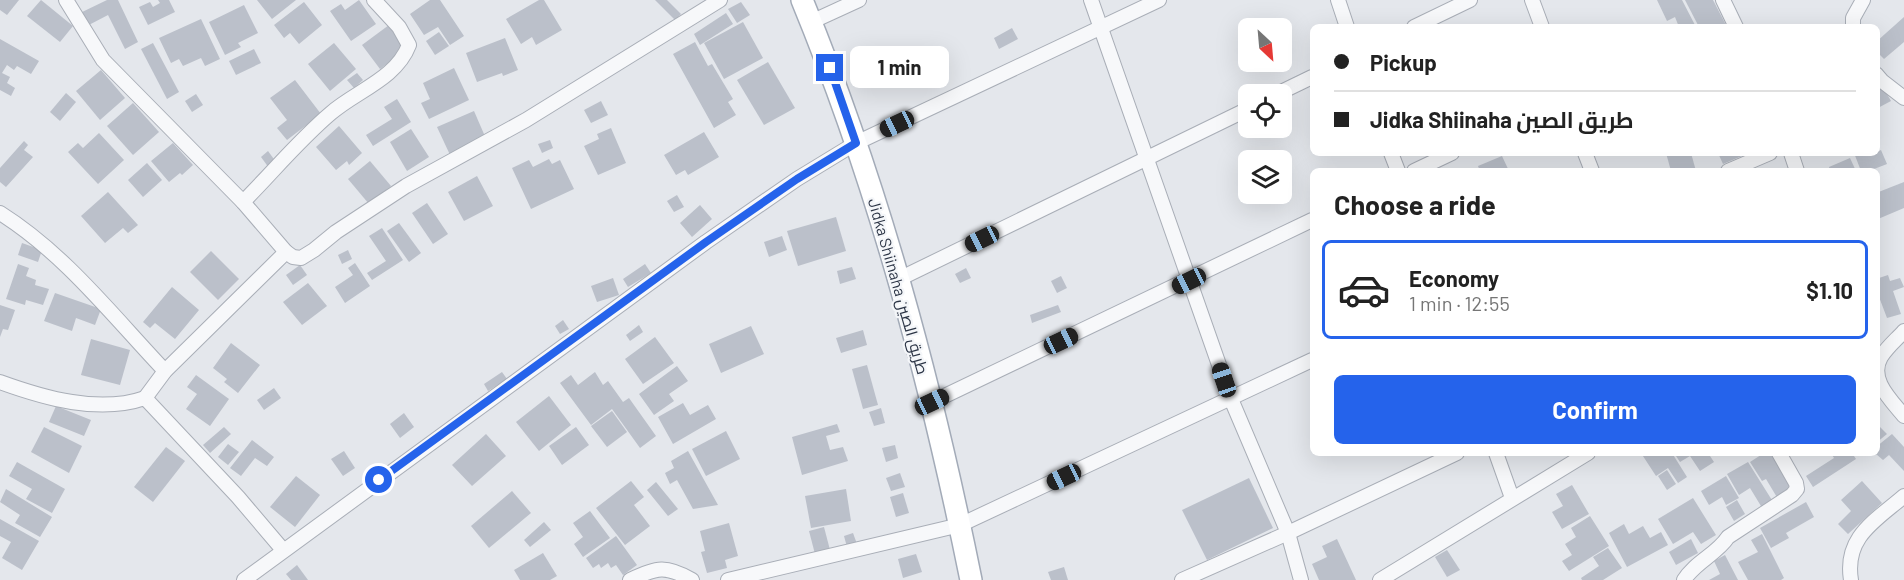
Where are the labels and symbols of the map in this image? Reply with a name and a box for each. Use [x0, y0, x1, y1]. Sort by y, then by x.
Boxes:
north arrow [1238, 18, 1292, 72]
callout: 1 min [851, 47, 950, 89]
route end [816, 54, 843, 81]
car [877, 108, 917, 140]
street label: Jidka Shiinaha طريق الصين [863, 196, 933, 377]
car [962, 223, 1002, 255]
car [1169, 265, 1209, 297]
car [1041, 325, 1081, 357]
car [1210, 360, 1238, 400]
car [912, 386, 952, 418]
car [1044, 461, 1084, 493]
route start [365, 466, 392, 493]

